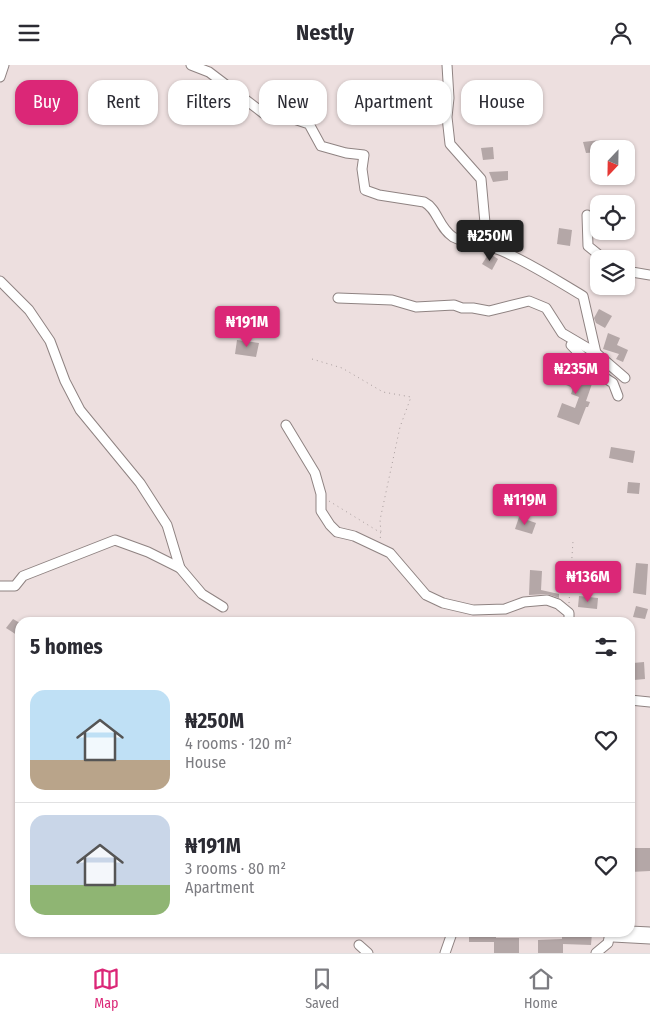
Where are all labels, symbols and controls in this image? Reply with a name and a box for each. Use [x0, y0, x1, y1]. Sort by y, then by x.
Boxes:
icon: menu [15, 19, 43, 47]
text: Nestly [296, 19, 354, 46]
icon: person [607, 19, 635, 47]
chip: Buy [15, 80, 78, 125]
chip: Rent [88, 80, 158, 125]
chip: Filters [168, 80, 249, 125]
chip: New [259, 80, 327, 125]
chip: Apartment [337, 80, 451, 125]
chip: House [461, 80, 543, 125]
north arrow [590, 140, 635, 185]
map controls [590, 140, 635, 295]
button: locate [590, 195, 635, 240]
pin: ₦250M [455, 219, 525, 262]
text: ₦250M [468, 226, 512, 245]
button: layers [590, 250, 635, 295]
pin: ₦191M [212, 305, 282, 348]
text: ₦191M [226, 312, 268, 331]
pin: ₦235M [541, 353, 611, 395]
text: ₦235M [554, 359, 598, 378]
pin: ₦119M [490, 483, 560, 526]
text: ₦119M [504, 490, 546, 509]
pin: ₦136M [553, 561, 623, 603]
text: ₦136M [566, 567, 610, 586]
icon: filters [592, 633, 620, 661]
text: 5 homes [30, 634, 103, 660]
text: ₦250M [185, 708, 244, 734]
icon: home [70, 710, 130, 770]
icon: heart [592, 726, 620, 754]
text: 4 rooms · 120 m² [185, 734, 292, 753]
text: House [185, 753, 226, 772]
text: ₦191M [185, 833, 241, 859]
icon: home [70, 835, 130, 895]
icon: heart [592, 851, 620, 879]
text: 3 rooms · 80 m² [185, 859, 286, 878]
text: Apartment [185, 878, 254, 897]
tab: Map [92, 965, 120, 1012]
tab: Saved [305, 965, 339, 1012]
tab: Home [524, 965, 558, 1012]

